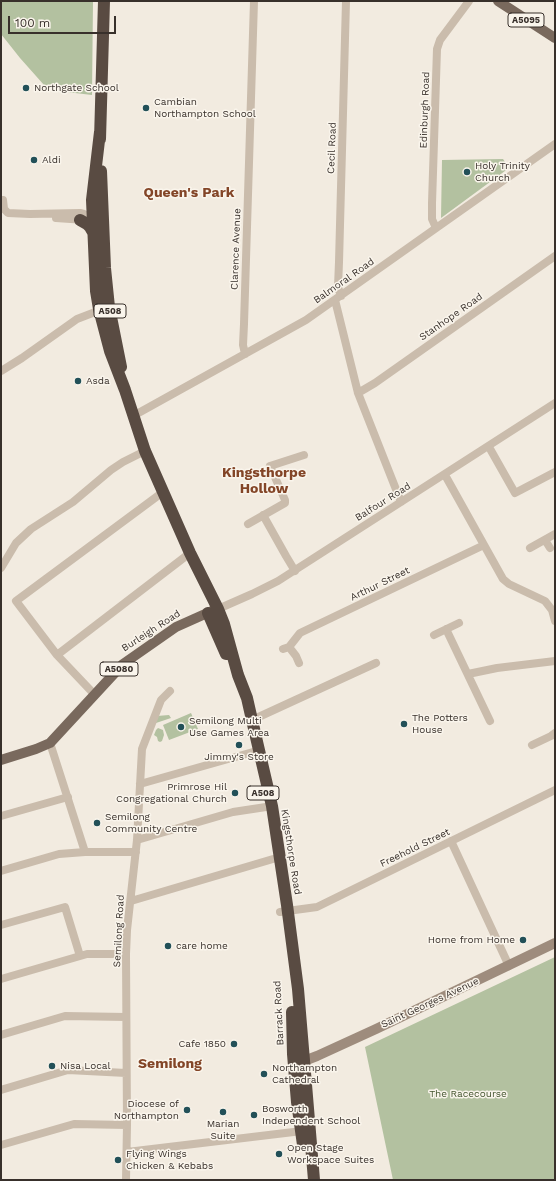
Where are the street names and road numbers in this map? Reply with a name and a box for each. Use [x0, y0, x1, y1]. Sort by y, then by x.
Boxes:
road number: A5095 [508, 13, 544, 27]
street label: Edinburgh Road [418, 71, 432, 149]
street label: Cecil Road [325, 122, 339, 174]
street label: Clarence Avenue [229, 208, 243, 290]
street label: Balmoral Road [311, 256, 377, 306]
street label: Stanhope Road [417, 291, 485, 343]
road number: A508 [94, 304, 126, 318]
street label: Balfour Road [353, 480, 413, 524]
street label: Arthur Street [348, 564, 412, 604]
street label: Burleigh Road [119, 608, 183, 654]
road number: A5080 [100, 662, 138, 676]
road number: A508 [247, 786, 279, 800]
street label: Kingsthorpe Road [278, 808, 304, 896]
street label: Freehold Street [378, 826, 452, 870]
street label: Semilong Road [111, 894, 127, 968]
street label: Saint Georges Avenue [379, 975, 481, 1031]
street label: Barrack Road [271, 980, 287, 1046]

